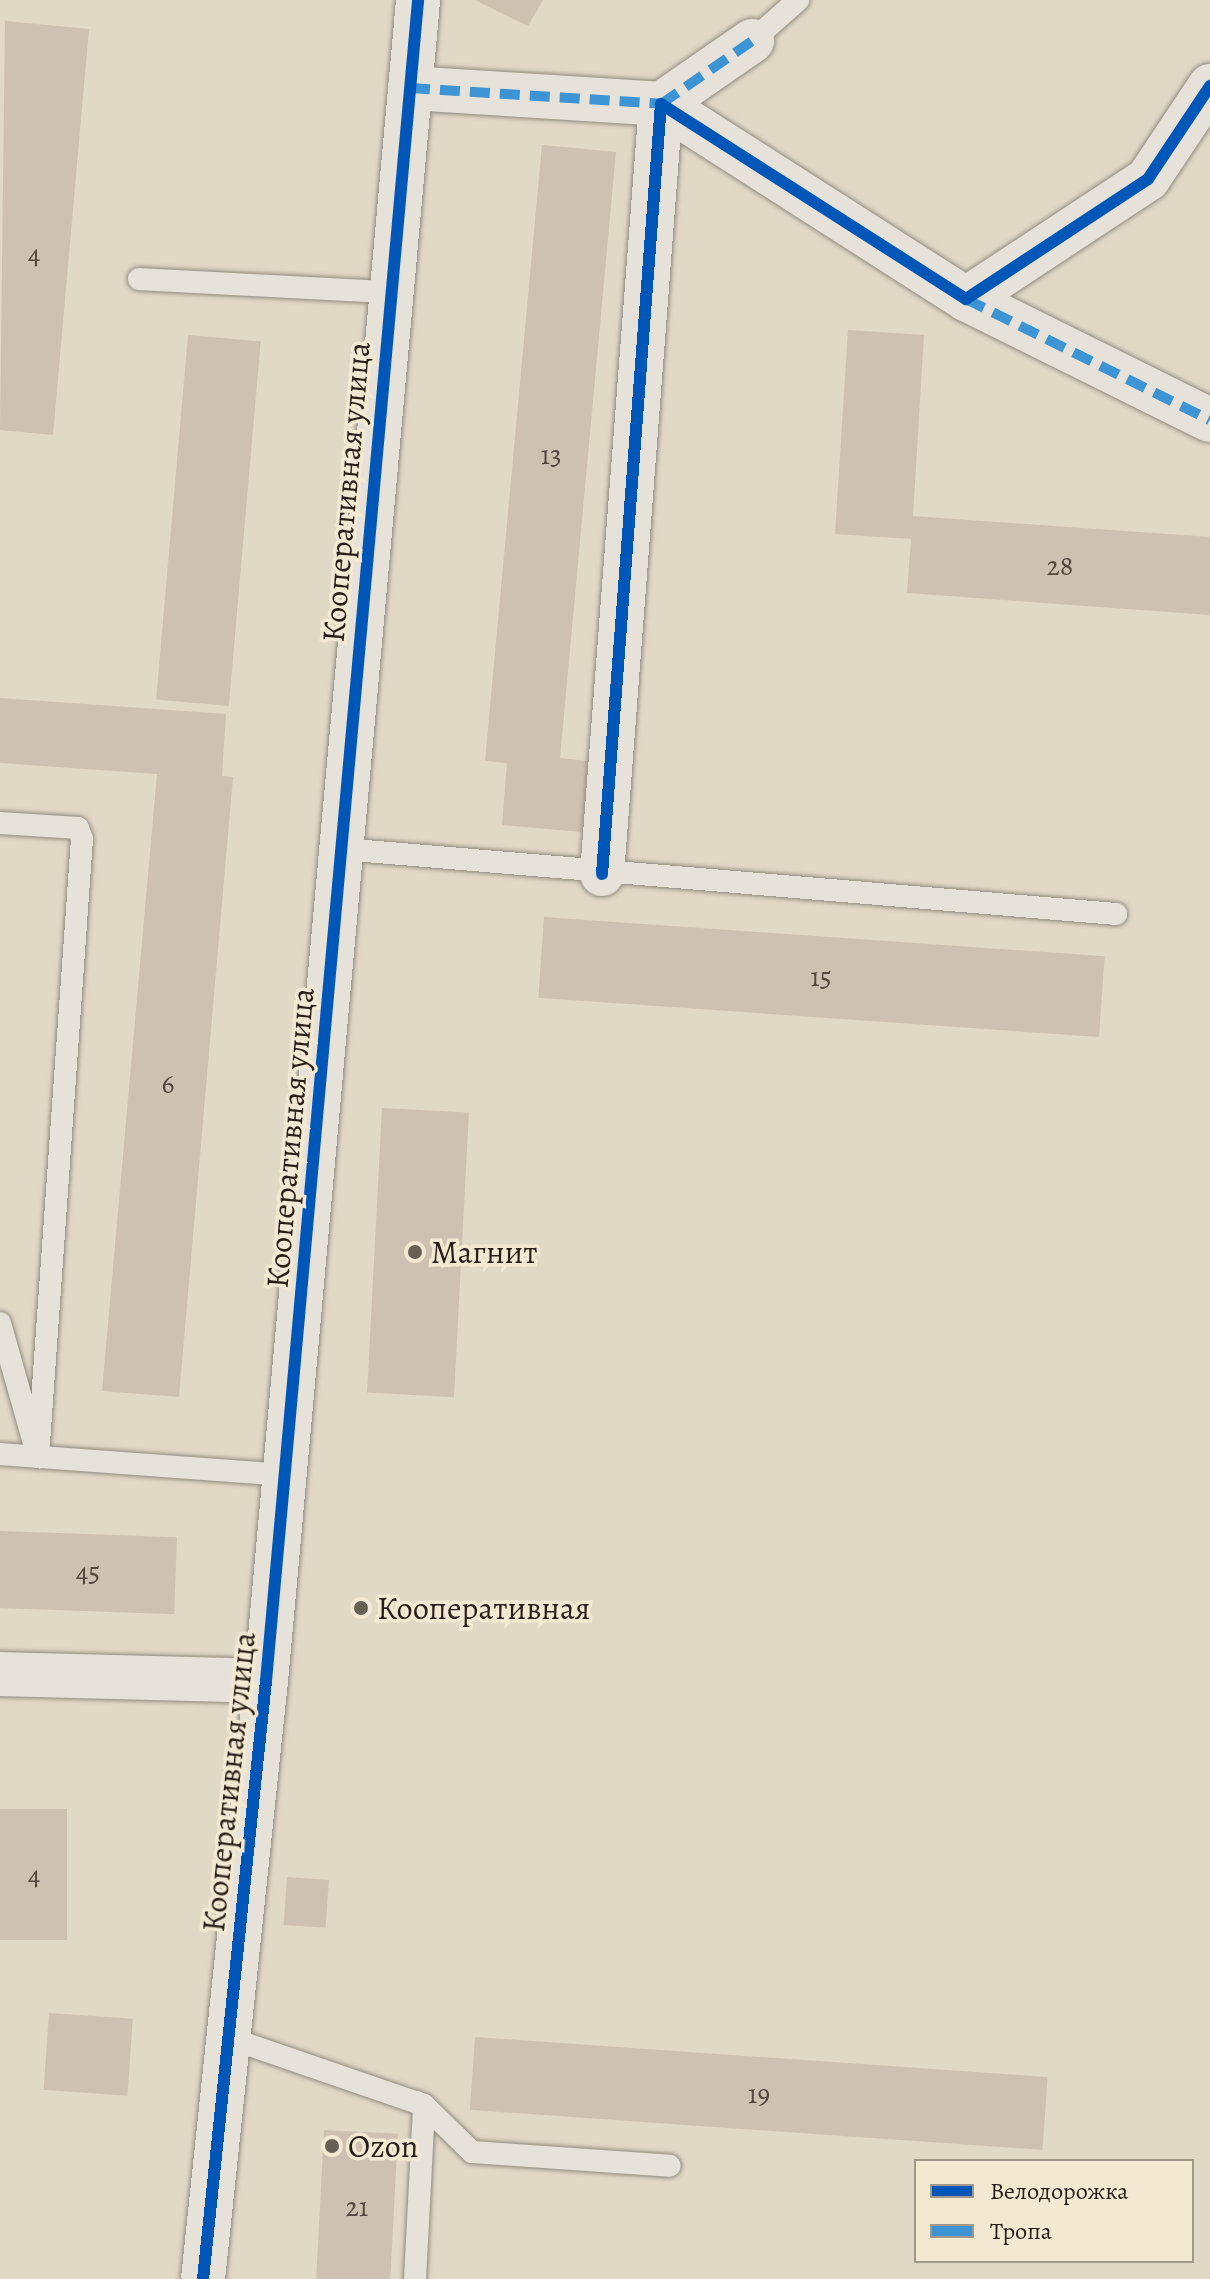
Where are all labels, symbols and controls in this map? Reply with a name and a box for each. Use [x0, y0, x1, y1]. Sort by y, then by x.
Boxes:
house number: 4 [28, 237, 40, 271]
street label: Кооперативная улица [314, 340, 378, 644]
house number: 13 [540, 438, 562, 472]
house number: 28 [1047, 549, 1073, 583]
house number: 15 [810, 960, 832, 994]
street label: Кооперативная улица [258, 986, 322, 1290]
house number: 6 [162, 1067, 174, 1101]
place label: Магнит [431, 1233, 537, 1271]
marker: Магнит [406, 1243, 424, 1261]
house number: 45 [76, 1555, 100, 1589]
place label: Кооперативная [377, 1589, 590, 1627]
marker: Кооперативная [352, 1599, 370, 1617]
street label: Кооперативная улица [194, 1630, 264, 1934]
house number: 4 [28, 1858, 40, 1892]
house number: 19 [748, 2077, 770, 2111]
place label: Ozon [348, 2127, 418, 2165]
marker: Ozon [323, 2137, 341, 2155]
legend [914, 2159, 1194, 2263]
text: Велодорожка [990, 2175, 1128, 2207]
house number: 21 [346, 2190, 368, 2224]
text: Тропа [990, 2215, 1052, 2247]

